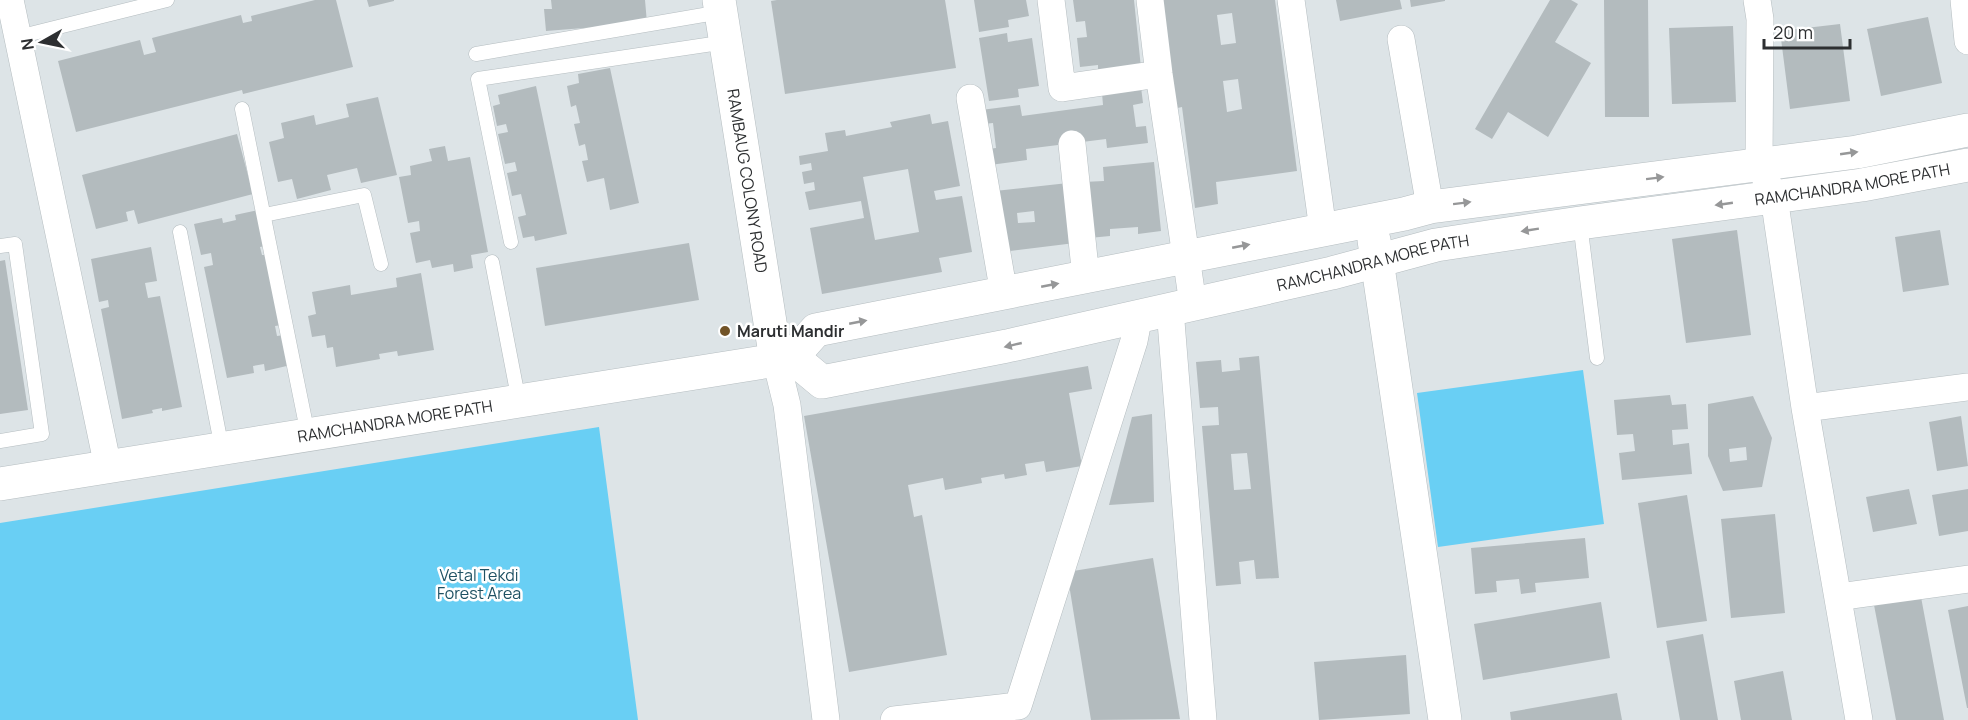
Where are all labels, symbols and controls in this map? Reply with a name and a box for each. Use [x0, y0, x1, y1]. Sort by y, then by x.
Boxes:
north arrow [12, 12, 72, 72]
scale bar [1764, 12, 1850, 50]
text: 20 m [1773, 20, 1813, 44]
text: N [15, 37, 39, 52]
street label: RAMBAUG COLONY ROAD [722, 87, 773, 275]
one-way arrow [1839, 148, 1858, 157]
street label: RAMCHANDRA MORE PATH [1753, 158, 1952, 210]
one-way arrow [1646, 173, 1665, 182]
one-way arrow [1452, 198, 1471, 208]
one-way arrow [1714, 199, 1733, 208]
one-way arrow [1521, 226, 1540, 235]
street label: RAMCHANDRA MORE PATH [1275, 229, 1471, 296]
one-way arrow [1232, 241, 1250, 251]
one-way arrow [1041, 280, 1060, 289]
one-way arrow [849, 317, 868, 326]
place label: Maruti Mandir [737, 320, 844, 342]
marker: Maruti Mandir [718, 324, 732, 338]
one-way arrow [1004, 340, 1023, 350]
street label: RAMCHANDRA MORE PATH [296, 394, 494, 447]
park label: Vetal Tekdi Forest Area [437, 564, 521, 604]

